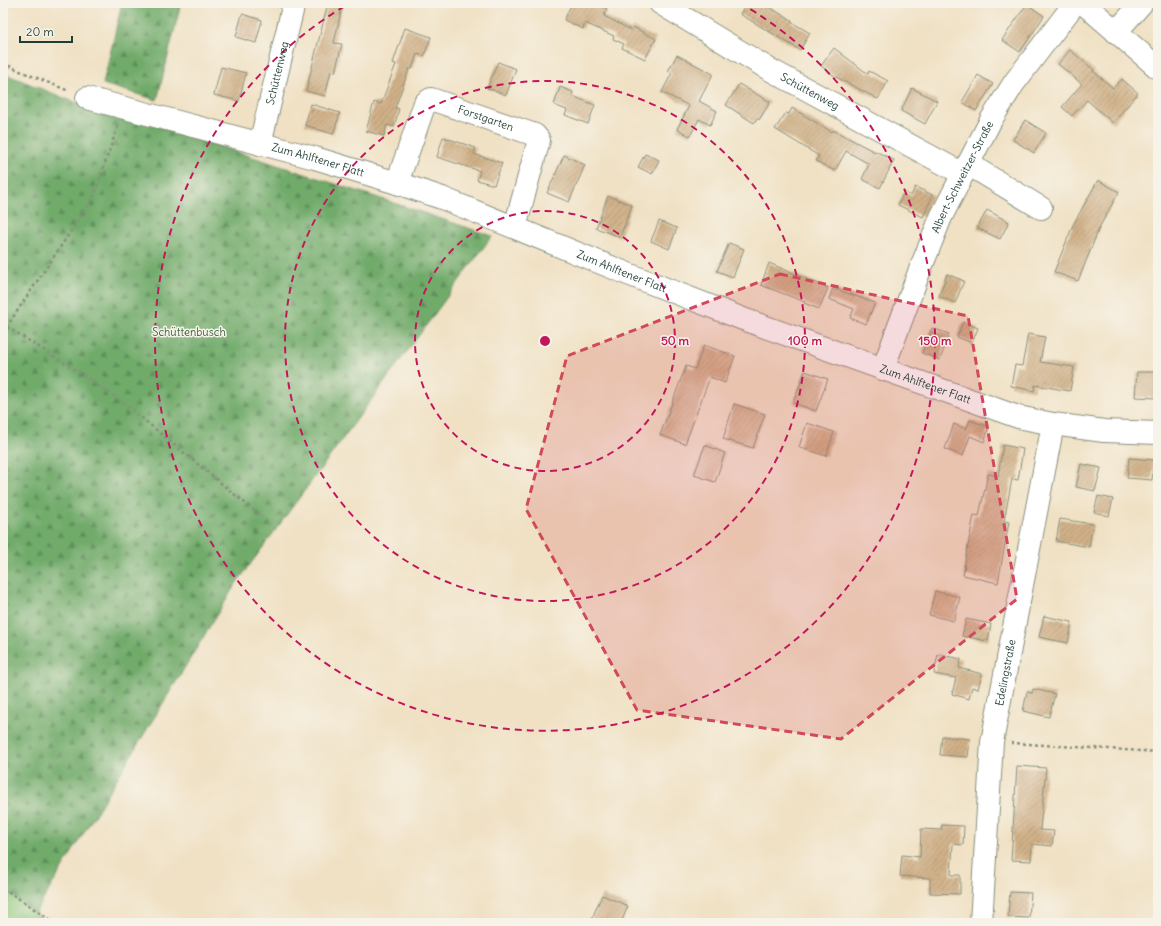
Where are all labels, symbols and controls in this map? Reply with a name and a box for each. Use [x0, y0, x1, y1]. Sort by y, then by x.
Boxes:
scale bar [20, 18, 72, 44]
text: 20 m [26, 24, 54, 39]
street label: Schüttenweg [263, 40, 292, 106]
street label: Schüttenweg [778, 70, 842, 113]
street label: Forstgarten [456, 102, 516, 134]
street label: Albert-Schweitzer-Straße [928, 118, 996, 235]
street label: Zum Ahlftener Flatt [270, 140, 366, 180]
street label: Zum Ahlftener Flatt [575, 247, 669, 296]
park label: Schüttenbusch [152, 325, 226, 339]
text: 50 m [661, 333, 690, 348]
text: 100 m [788, 333, 822, 348]
text: 150 m [919, 333, 952, 348]
centre of rings [538, 334, 552, 348]
street label: Zum Ahlftener Flatt [878, 361, 973, 407]
street label: Edelingstraße [992, 638, 1019, 707]

